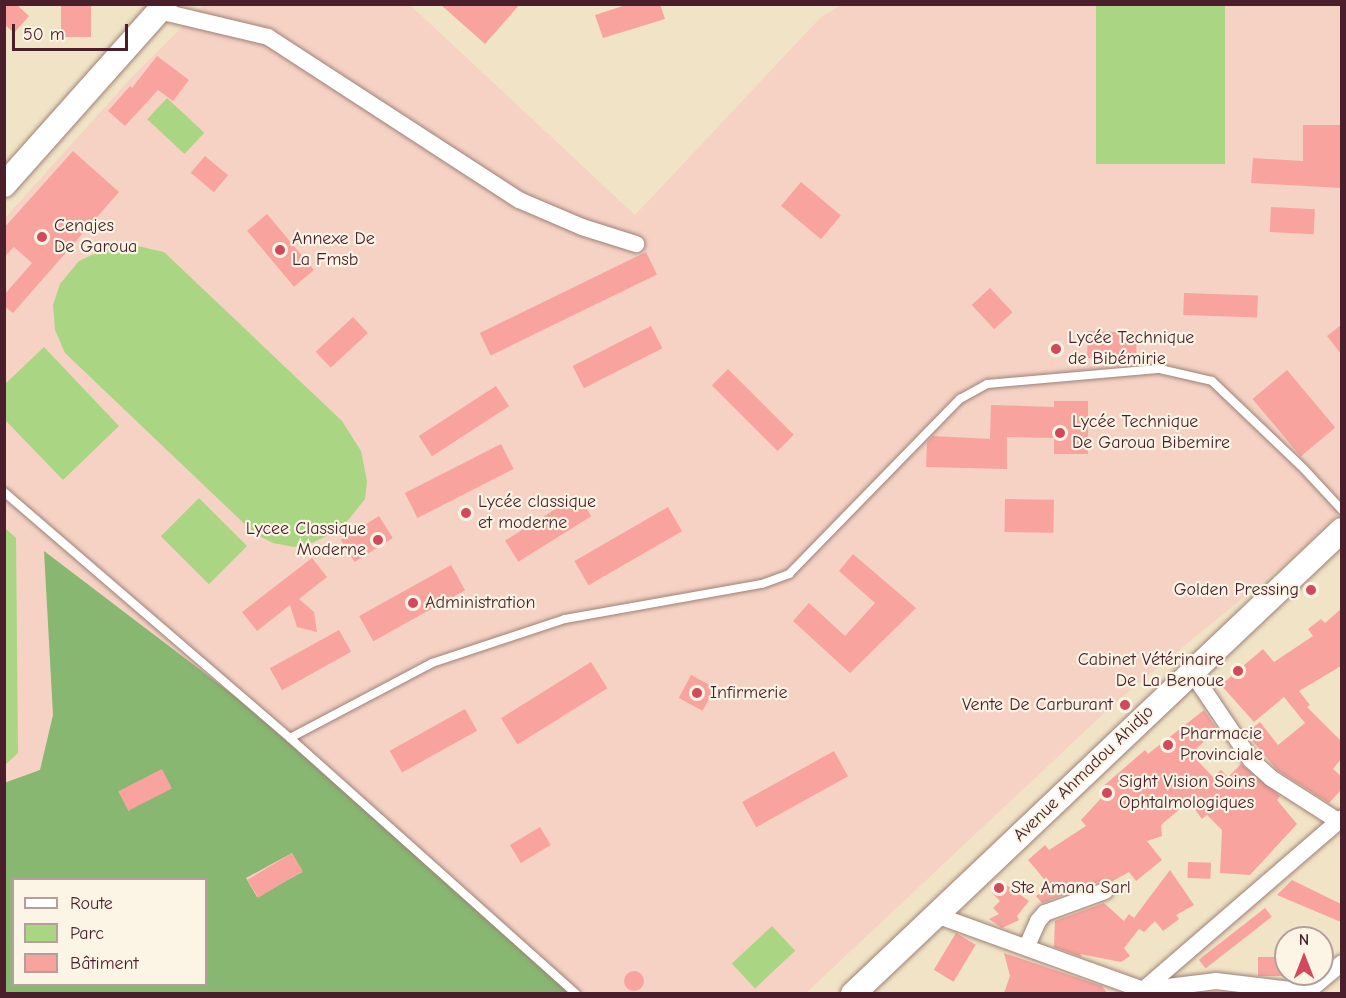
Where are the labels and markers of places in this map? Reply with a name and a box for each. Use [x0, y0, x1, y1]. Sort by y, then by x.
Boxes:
place label: Cenajes De Garoua [54, 216, 137, 258]
place label: Annexe De La Fmsb [292, 229, 375, 272]
marker: Cenajes De Garoua [35, 230, 49, 244]
marker: Annexe De La Fmsb [273, 243, 287, 257]
place label: Lycée Technique de Bibémirie [1068, 328, 1194, 370]
marker: Lycée Technique de Bibémirie [1049, 342, 1063, 356]
place label: Lycée Technique De Garoua Bibemire [1072, 412, 1230, 454]
marker: Lycée Technique De Garoua Bibemire [1053, 426, 1067, 440]
place label: Lycée classique et moderne [478, 492, 596, 534]
marker: Lycée classique et moderne [459, 506, 473, 520]
place label: Lycee Classique Moderne [246, 519, 366, 562]
marker: Lycee Classique Moderne [371, 533, 385, 547]
place label: Golden Pressing [1174, 579, 1299, 601]
marker: Golden Pressing [1304, 583, 1318, 597]
place label: Administration [425, 592, 535, 614]
marker: Administration [406, 596, 420, 610]
place label: Cabinet Vétérinaire De La Benoue [1078, 650, 1224, 692]
marker: Cabinet Vétérinaire De La Benoue [1229, 662, 1247, 680]
place label: Infirmerie [710, 682, 787, 704]
marker: Infirmerie [688, 684, 706, 702]
place label: Vente De Carburant [962, 694, 1113, 716]
marker: Vente De Carburant [1118, 698, 1132, 712]
place label: Pharmacie Provinciale [1180, 724, 1263, 766]
marker: Pharmacie Provinciale [1161, 738, 1175, 752]
place label: Sight Vision Soins Ophtalmologiques [1119, 772, 1255, 814]
marker: Sight Vision Soins Ophtalmologiques [1100, 786, 1114, 800]
place label: Ste Amana Sarl [1011, 877, 1131, 899]
marker: Ste Amana Sarl [992, 881, 1006, 895]

